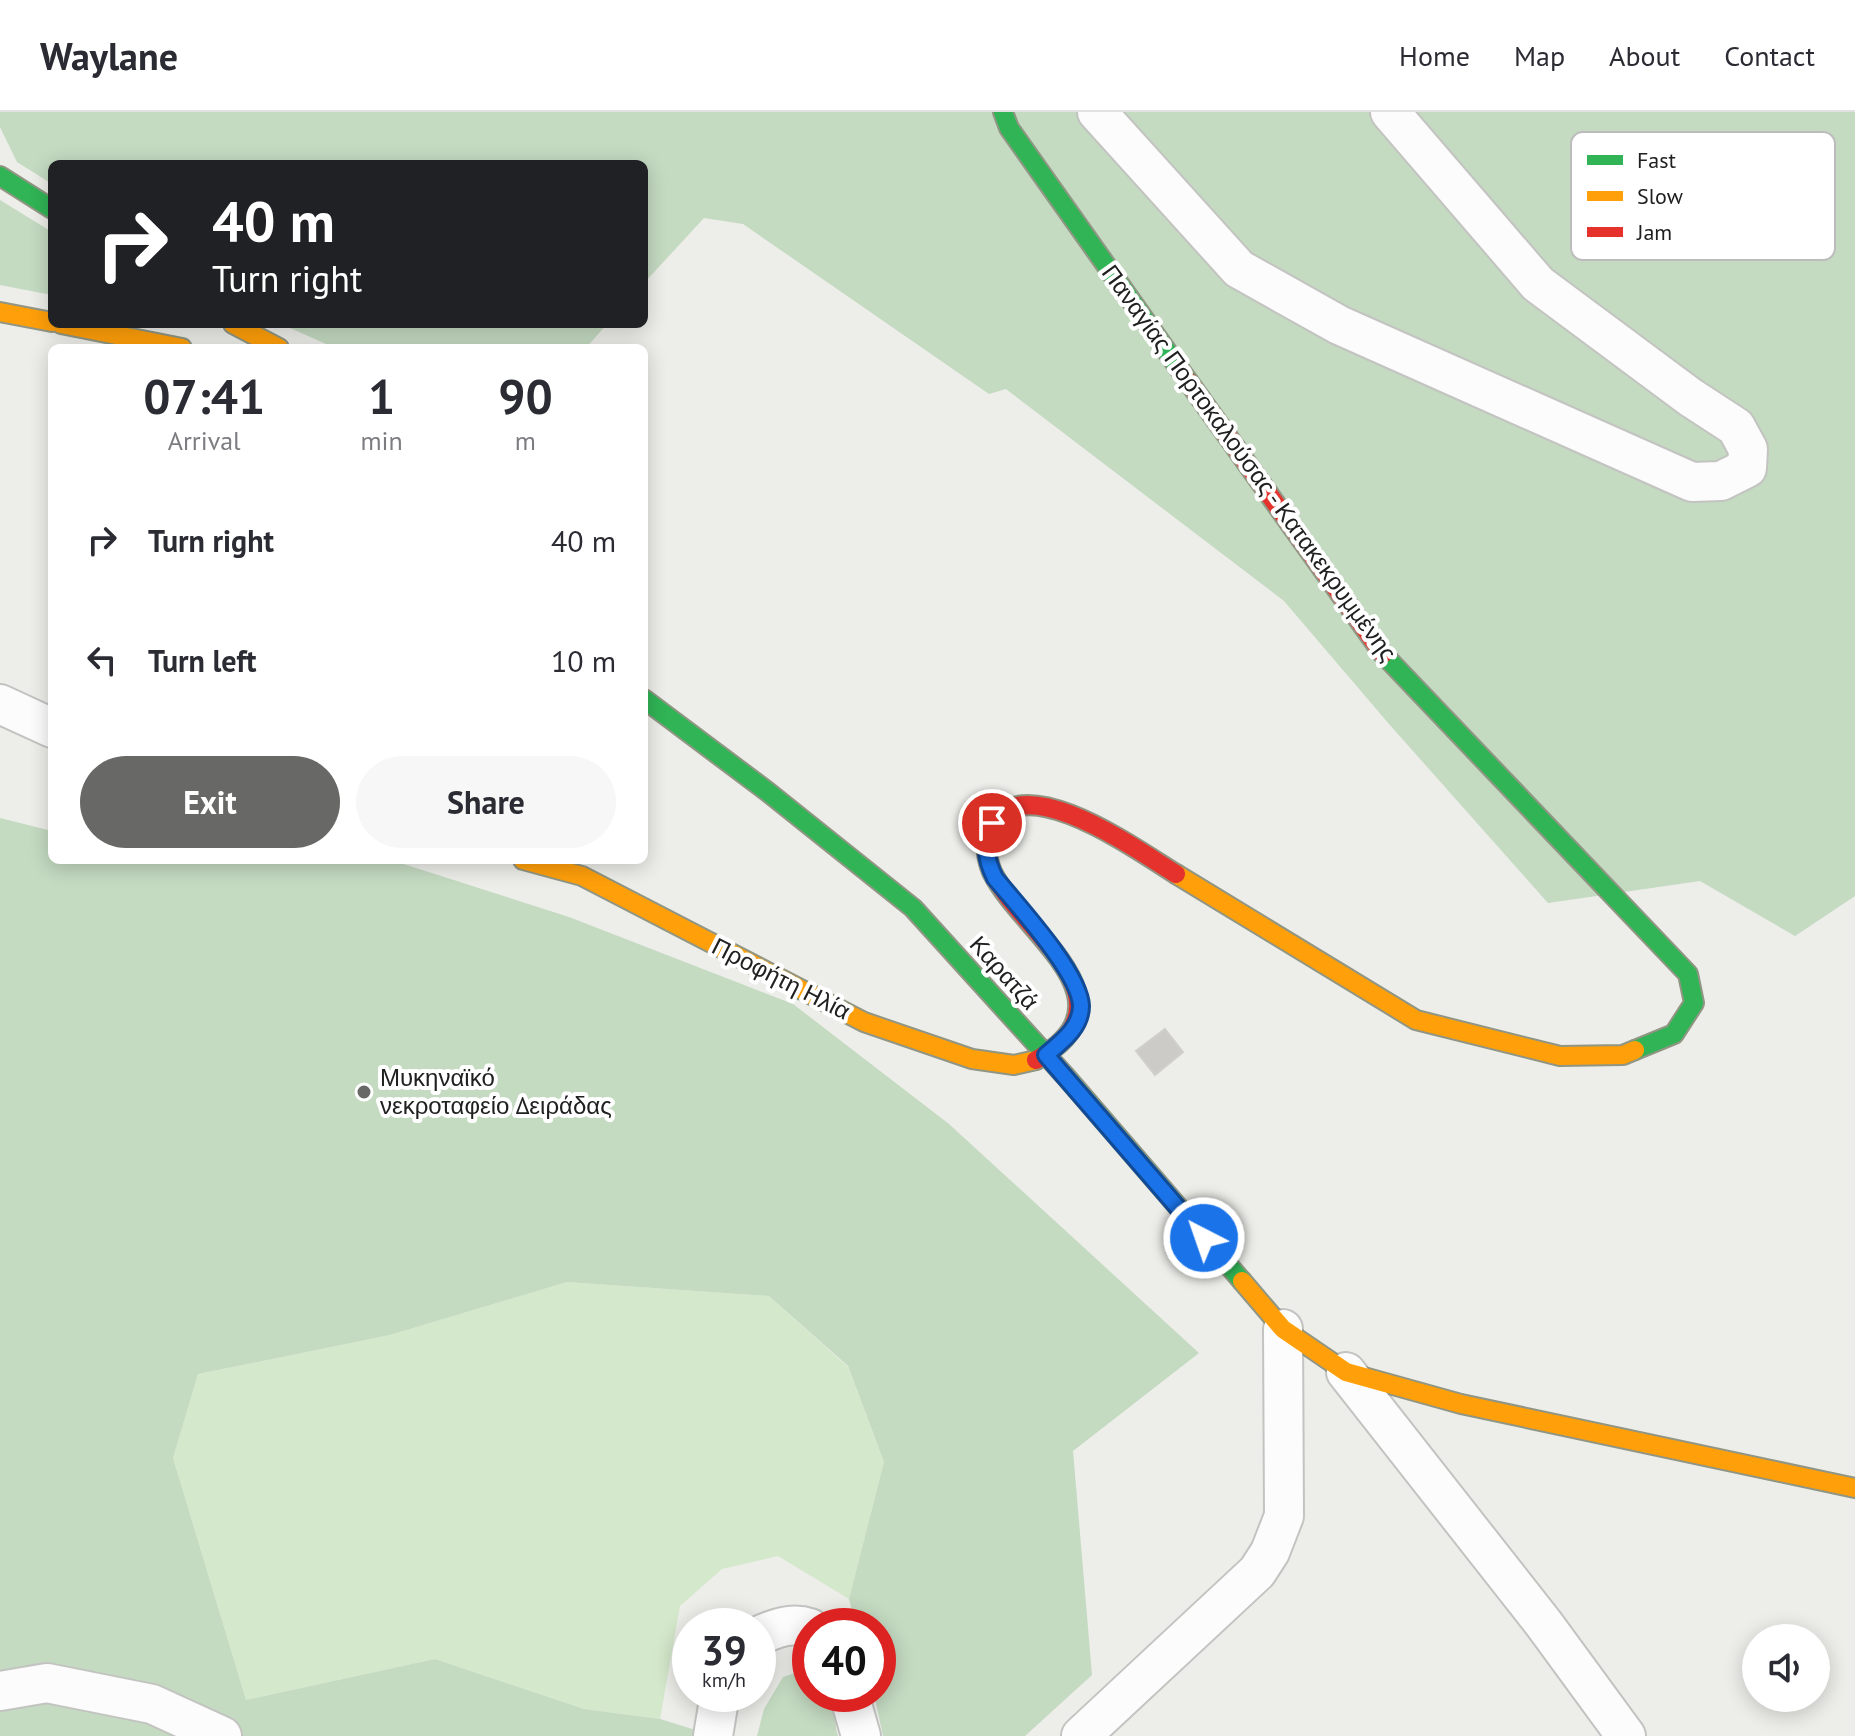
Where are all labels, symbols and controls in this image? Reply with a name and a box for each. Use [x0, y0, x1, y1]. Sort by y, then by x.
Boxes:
text: Waylane [40, 31, 178, 80]
text: Home [1399, 37, 1470, 74]
text: Map [1514, 37, 1565, 74]
text: About [1609, 37, 1680, 74]
text: Contact [1724, 37, 1815, 74]
legend [1571, 132, 1835, 260]
text: Fast [1637, 146, 1677, 174]
text: Slow [1637, 182, 1683, 210]
text: 40 m [212, 185, 335, 257]
icon: right [80, 192, 184, 296]
text: Jam [1636, 218, 1672, 246]
text: Turn right [212, 255, 362, 302]
street label: Παναγίας Πορτοκαλούσας - Κατακεκρυμμένης [1095, 258, 1404, 667]
text: 07:41 [143, 365, 265, 427]
text: 1 [368, 365, 395, 427]
text: 90 [498, 365, 553, 427]
text: Arrival [168, 424, 241, 457]
text: min [361, 424, 403, 457]
text: m [515, 424, 536, 457]
icon: right [80, 518, 124, 562]
text: Turn right [148, 521, 274, 560]
text: 40 m [551, 521, 616, 560]
icon: left [80, 638, 124, 682]
text: Turn left [148, 641, 256, 680]
text: 10 m [551, 641, 616, 680]
button: Exit [80, 756, 340, 848]
button: Share [356, 756, 616, 848]
pin [958, 789, 1026, 857]
icon: arrive [970, 801, 1014, 845]
street label: Καρατζά [963, 929, 1046, 1016]
street label: Προφήτη Ηλία [707, 930, 856, 1027]
place label: Μυκηναϊκό νεκροταφείο Δειράδας [380, 1062, 612, 1121]
marker: Μυκηναϊκό νεκροταφείο Δειράδας [355, 1083, 373, 1101]
position arrow [1162, 1196, 1246, 1280]
speed limit sign: 40 [792, 1608, 896, 1712]
text: 39 [701, 1624, 747, 1676]
map controls [1742, 1624, 1830, 1712]
button: sound [1742, 1624, 1830, 1712]
text: km/h [702, 1667, 746, 1693]

